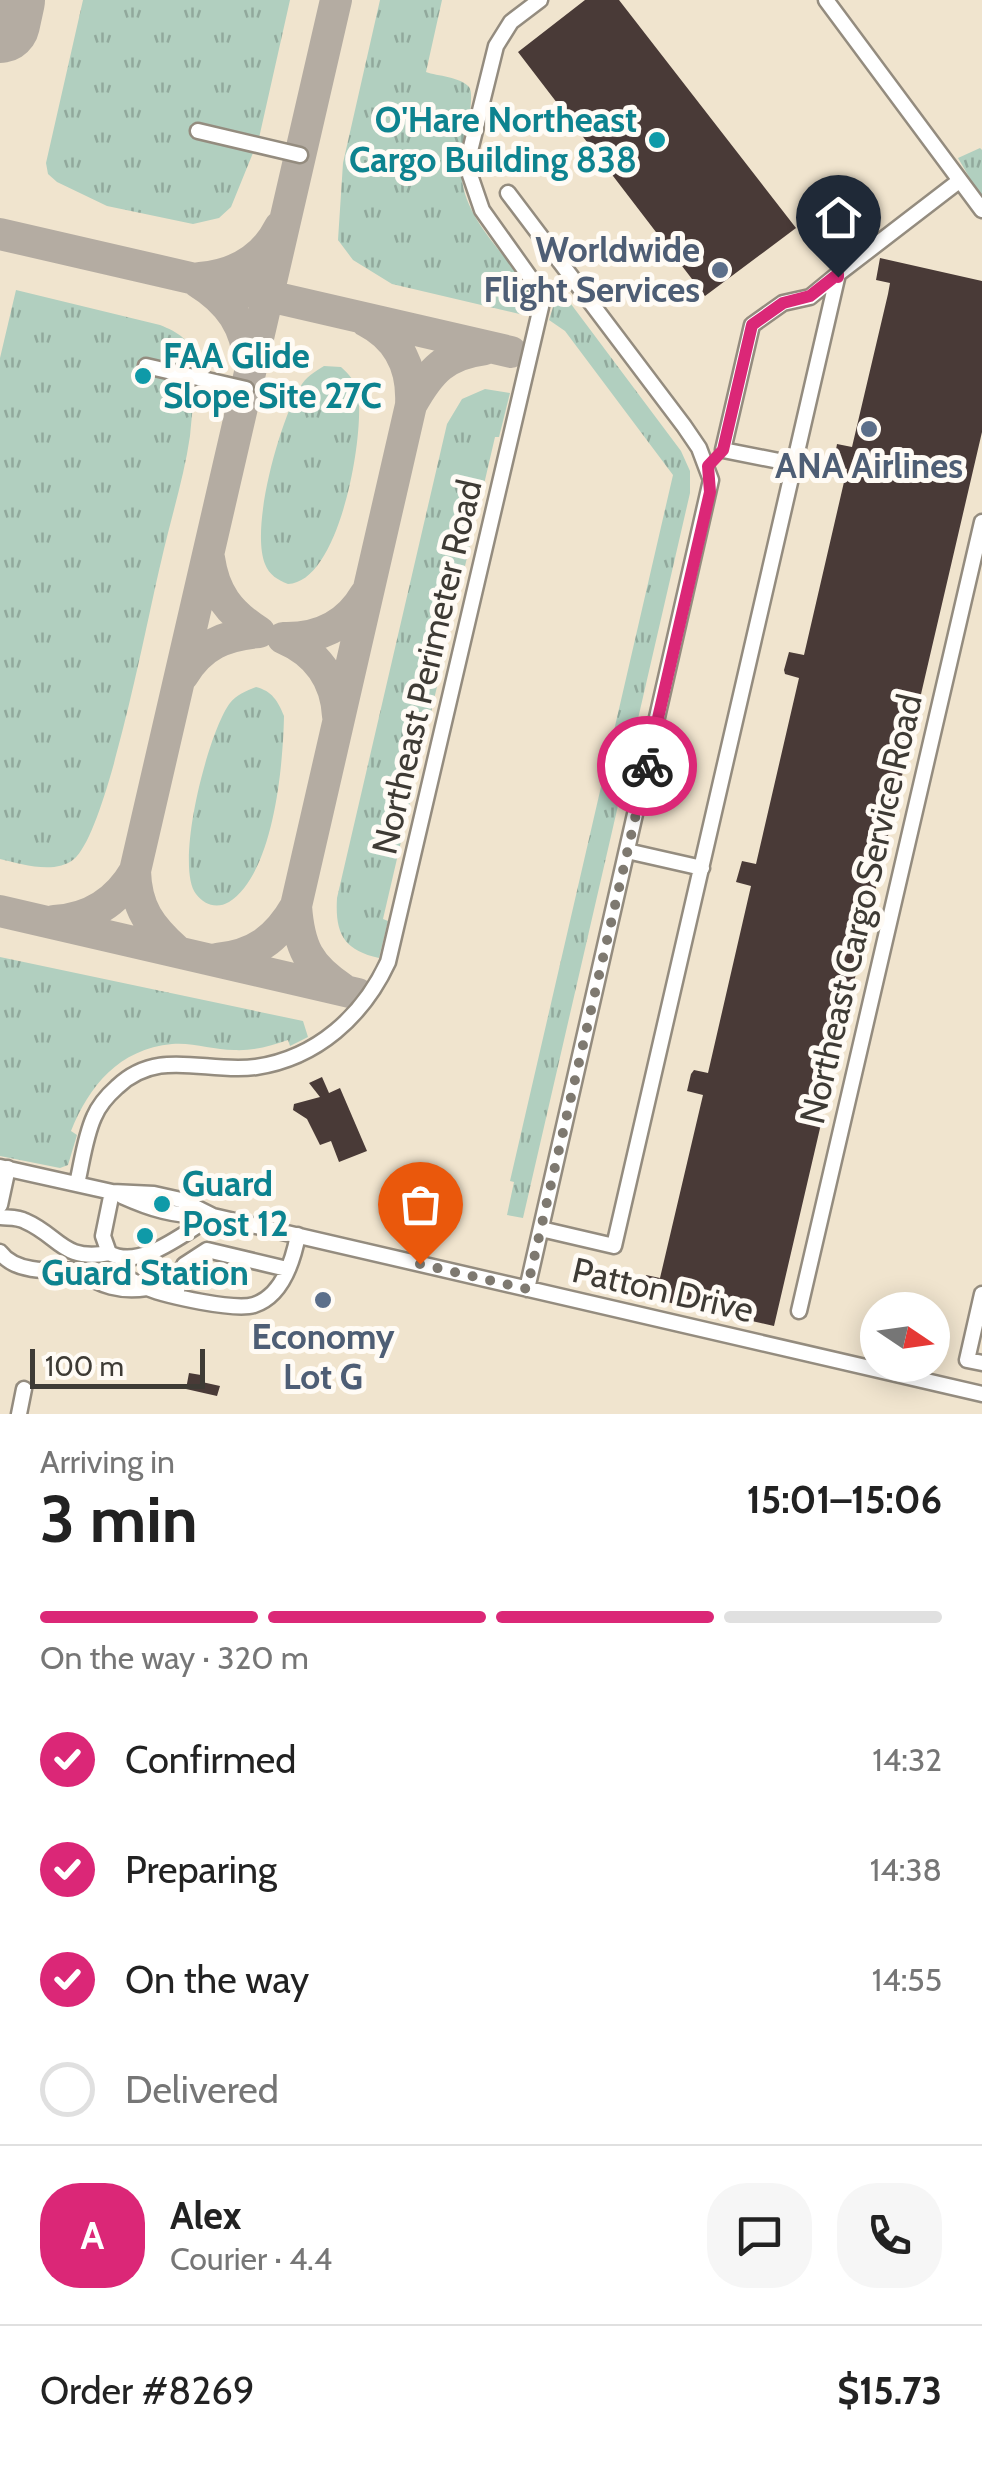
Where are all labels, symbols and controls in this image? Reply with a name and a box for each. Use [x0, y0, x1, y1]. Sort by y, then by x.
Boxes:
place label: O'Hare Northeast Cargo Building 838 [349, 98, 637, 181]
marker: O'Hare Northeast Cargo Building 838 [646, 129, 668, 151]
pin [796, 175, 881, 278]
icon: home [811, 190, 866, 245]
place label: Worldwide Flight Services [483, 228, 700, 311]
marker: Worldwide Flight Services [709, 259, 731, 281]
place label: FAA Glide Slope Site 27C [163, 334, 382, 417]
marker: FAA Glide Slope Site 27C [132, 365, 154, 387]
marker: ANA Airlines [858, 418, 880, 440]
place label: ANA Airlines [775, 444, 963, 487]
street label: Northeast Perimeter Road [362, 475, 491, 858]
street label: Northeast Cargo Service Road [790, 690, 931, 1128]
courier [597, 716, 697, 816]
icon: bike [620, 739, 675, 794]
place label: Guard Post 12 [182, 1162, 289, 1245]
pin [378, 1162, 463, 1265]
icon: bag [393, 1177, 448, 1232]
marker: Guard Post 12 [151, 1193, 173, 1215]
marker: Guard Station [134, 1225, 156, 1247]
street label: Patton Drive [568, 1248, 758, 1331]
place label: Guard Station [41, 1251, 249, 1294]
marker: Economy Lot G [312, 1289, 334, 1311]
north arrow [860, 1292, 950, 1382]
map controls [860, 1292, 950, 1382]
place label: Economy Lot G [251, 1315, 395, 1398]
scale bar [30, 1344, 205, 1388]
text: 100 m [45, 1349, 124, 1383]
text: Arriving in [40, 1442, 175, 1481]
text: 15:01–15:06 [747, 1476, 942, 1523]
text: 3 min [40, 1479, 198, 1558]
text: On the way · 320 m [40, 1638, 309, 1677]
icon: check [40, 1732, 95, 1787]
text: Confirmed [125, 1736, 296, 1783]
text: 14:32 [872, 1740, 942, 1779]
icon: check [40, 1842, 95, 1897]
text: Preparing [125, 1846, 277, 1893]
text: 14:38 [870, 1850, 942, 1889]
icon: check [40, 1952, 95, 2007]
text: On the way [125, 1956, 309, 2003]
text: 14:55 [872, 1960, 942, 1999]
text: Delivered [125, 2066, 279, 2113]
button: chat [707, 2183, 812, 2288]
button: phone [837, 2183, 942, 2288]
text: Alex [170, 2192, 241, 2239]
text: A [81, 2212, 104, 2259]
text: Courier · 4.4 [170, 2239, 332, 2278]
text: Order #8269 [40, 2367, 254, 2414]
text: $15.73 [837, 2367, 942, 2414]

